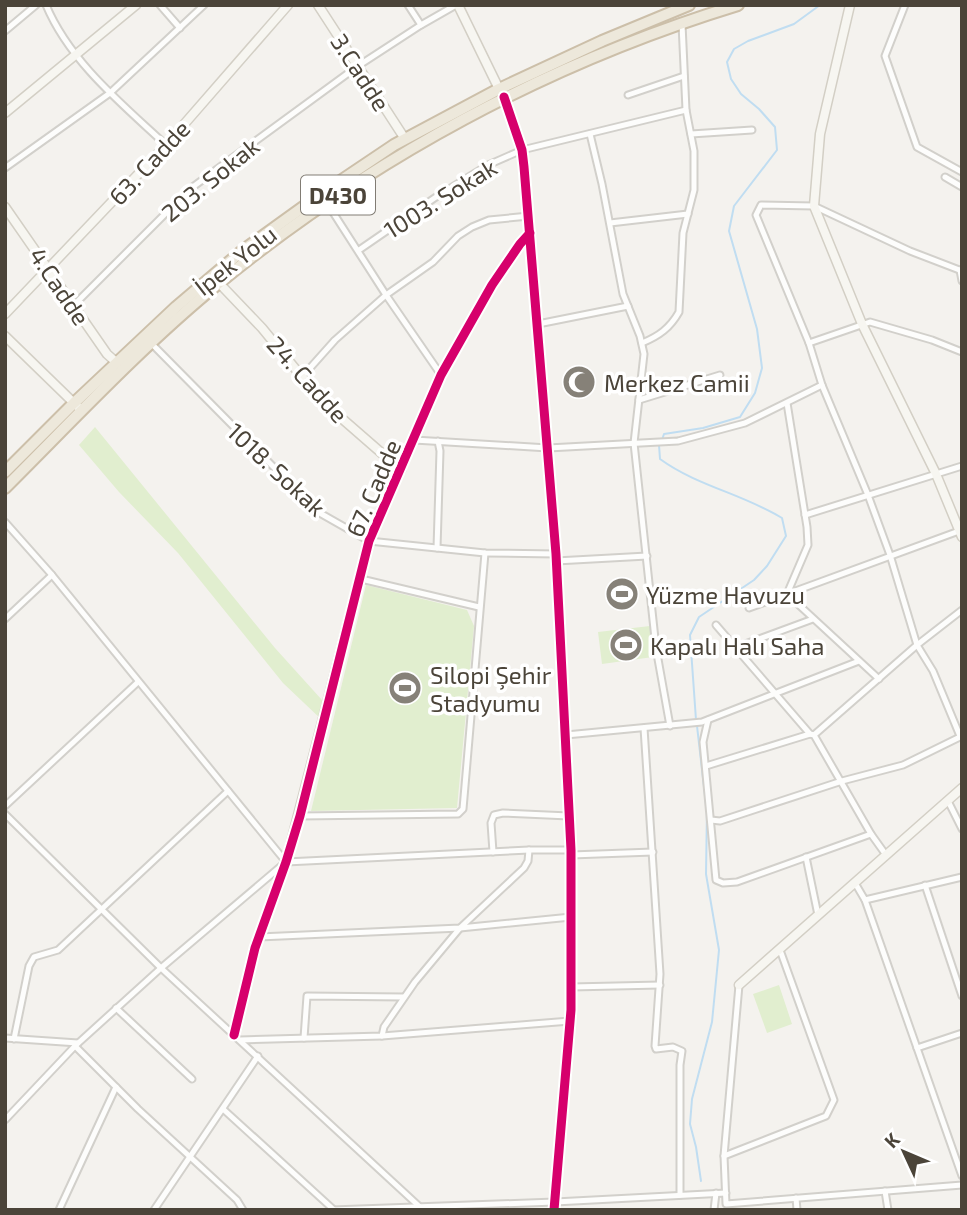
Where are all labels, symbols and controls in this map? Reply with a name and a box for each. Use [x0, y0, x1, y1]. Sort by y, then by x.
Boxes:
street label: 3.Cadde [325, 28, 397, 116]
street label: 63. Cadde [103, 114, 195, 210]
street label: 203. Sokak [155, 131, 265, 227]
street label: 1003. Sokak [378, 152, 502, 244]
road number: D430 [301, 176, 375, 214]
street label: İpek Yolu [188, 219, 282, 301]
street label: 4.Cadde [24, 242, 96, 330]
street label: 24. Cadde [262, 330, 354, 428]
mosque icon: Merkez Camii [560, 363, 598, 401]
place label: Merkez Camii [604, 368, 750, 397]
street label: 1018. Sokak [222, 416, 332, 522]
street label: 67. Cadde [340, 435, 406, 541]
sports icon: Yüzme Havuzu [603, 575, 641, 613]
place label: Yüzme Havuzu [646, 580, 805, 609]
sports icon: Kapalı Halı Saha [607, 626, 645, 664]
place label: Kapalı Halı Saha [650, 631, 824, 660]
place label: Silopi Şehir Stadyumu [430, 660, 552, 717]
sports icon: Silopi Şehir Stadyumu [386, 669, 424, 707]
north arrow [869, 1117, 939, 1187]
text: K [879, 1128, 904, 1152]

